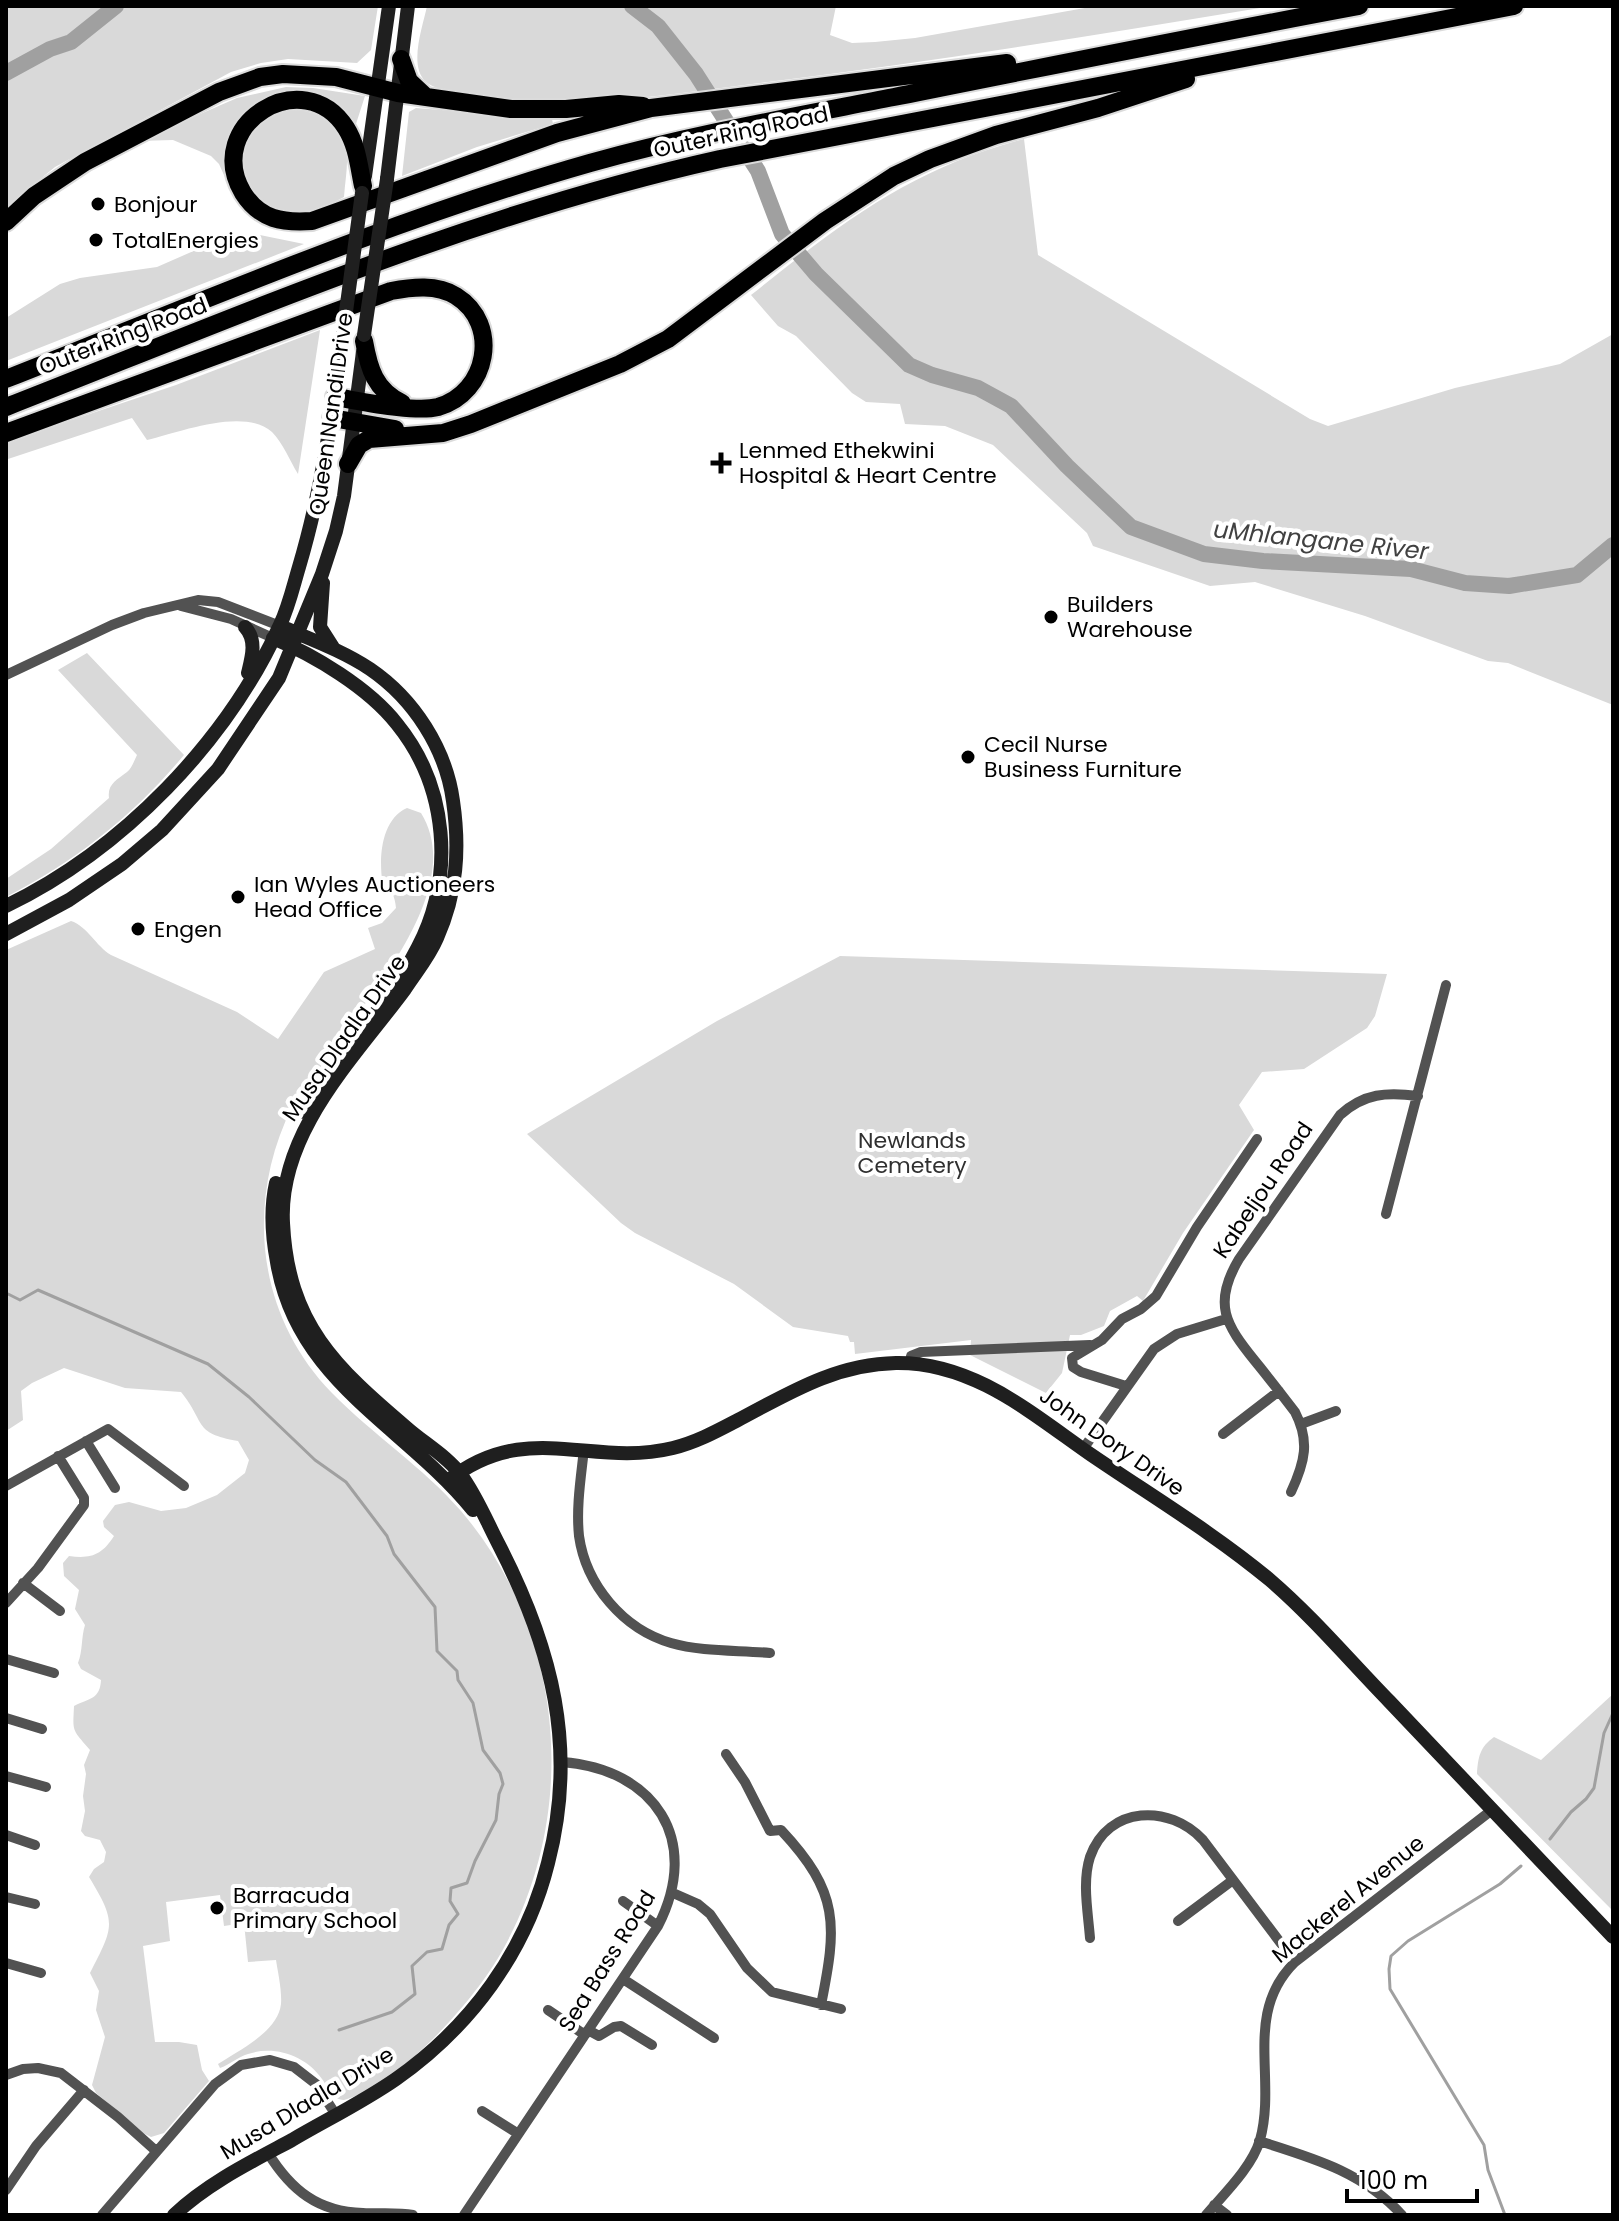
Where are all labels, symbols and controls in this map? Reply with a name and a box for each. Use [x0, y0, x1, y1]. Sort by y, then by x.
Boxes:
street label: Outer Ring Road [651, 98, 831, 166]
place label: Bonjour [114, 189, 197, 220]
marker: Bonjour [89, 195, 107, 213]
place label: TotalEnergies [112, 225, 259, 256]
marker: TotalEnergies [87, 231, 105, 249]
street label: Outer Ring Road [34, 290, 212, 382]
street label: Queen Nandi Drive [301, 311, 361, 517]
place label: Lenmed Ethekwini Hospital & Heart Centre [739, 435, 997, 491]
marker: Lenmed Ethekwini Hospital & Heart Centre [710, 452, 732, 474]
water label: uMhlangane River [1212, 512, 1431, 568]
place label: Builders Warehouse [1067, 589, 1193, 645]
marker: Builders Warehouse [1042, 608, 1060, 626]
place label: Cecil Nurse Business Furniture [984, 729, 1182, 785]
marker: Cecil Nurse Business Furniture [959, 748, 977, 766]
place label: Ian Wyles Auctioneers Head Office [254, 869, 495, 925]
marker: Ian Wyles Auctioneers Head Office [229, 888, 247, 906]
place label: Engen [154, 914, 222, 945]
marker: Engen [129, 920, 147, 938]
street label: Musa Dladla Drive [275, 948, 413, 1128]
street label: Kabeljou Road [1206, 1116, 1320, 1264]
park label: Newlands Cemetery [857, 1125, 967, 1181]
street label: John Dory Drive [1033, 1380, 1191, 1504]
street label: Mackerel Avenue [1265, 1828, 1431, 1970]
place label: Barracuda Primary School [233, 1880, 397, 1936]
street label: Sea Bass Road [551, 1884, 663, 2038]
marker: Barracuda Primary School [208, 1899, 226, 1917]
street label: Musa Dladla Drive [214, 2039, 400, 2167]
scale bar [1347, 2153, 1477, 2203]
text: 100 m [1359, 2164, 1428, 2197]

